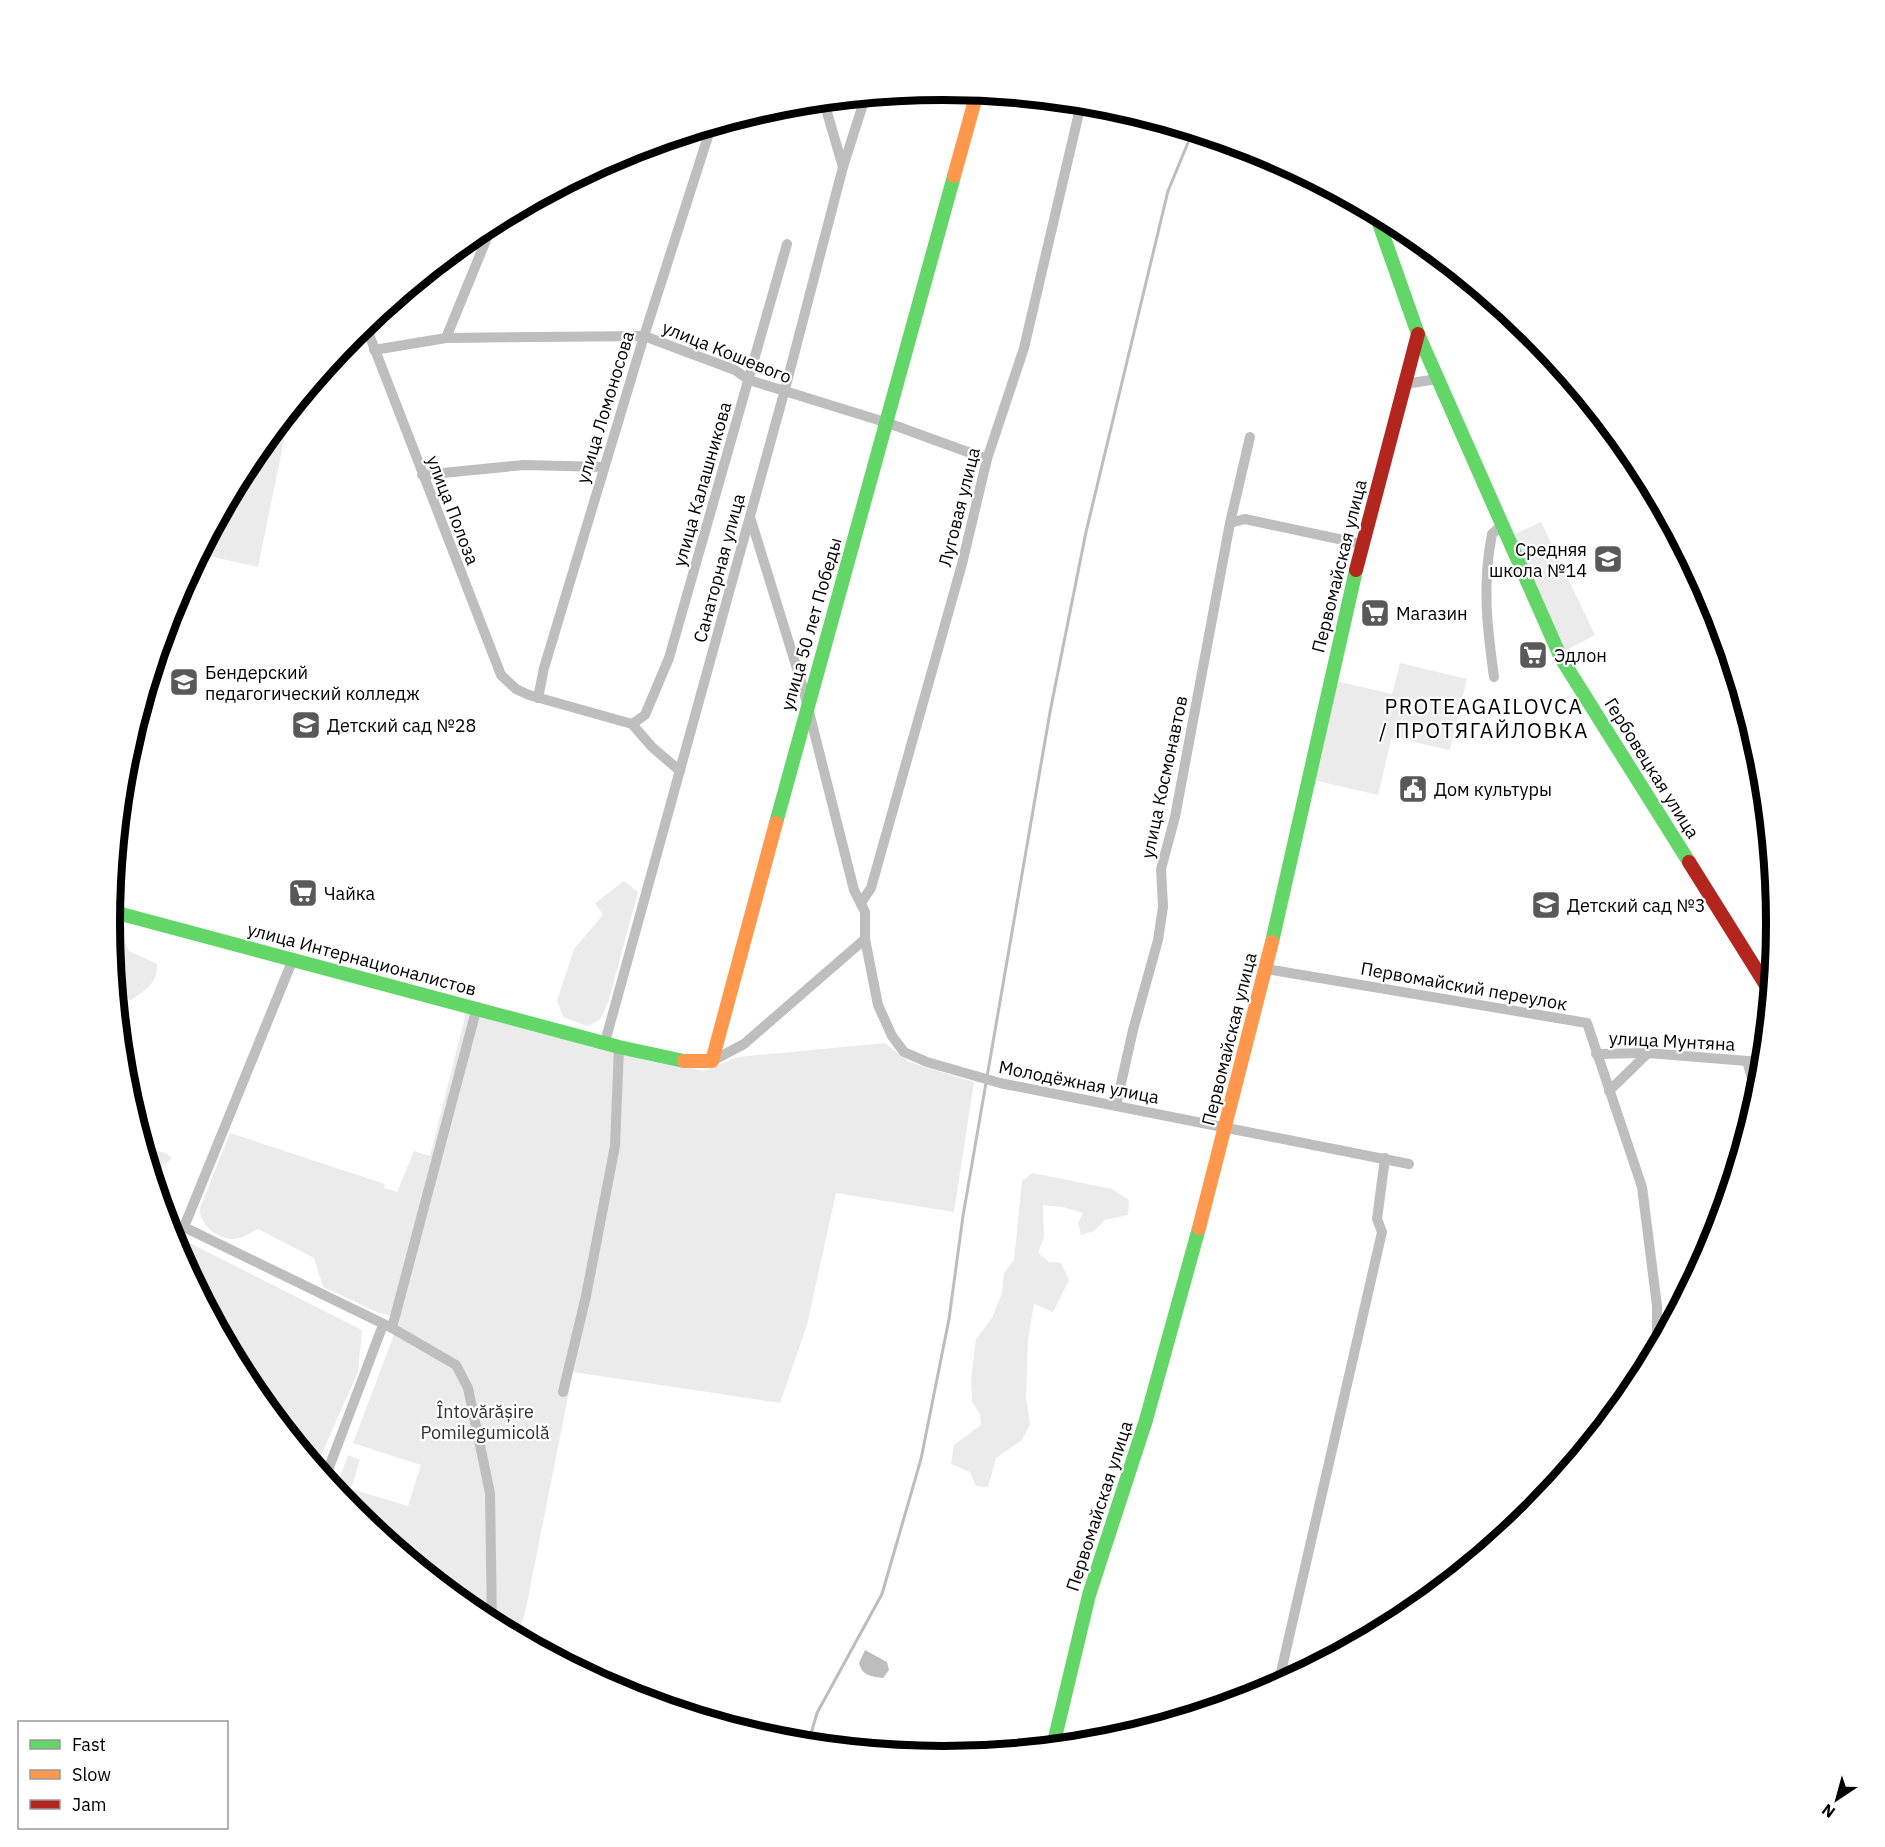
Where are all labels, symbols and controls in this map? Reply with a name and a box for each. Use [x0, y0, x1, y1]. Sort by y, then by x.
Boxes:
street label: улица Кошевого [659, 316, 795, 388]
street label: улица Ломоносова [571, 328, 639, 486]
street label: улица Калашникова [667, 399, 737, 569]
street label: Луговая улица [933, 445, 985, 569]
street label: улица Полоза [422, 452, 485, 568]
street label: Первомайская улица [1306, 477, 1372, 655]
street label: Санаторная улица [688, 491, 750, 645]
street label: улица 50 лет Победы [775, 535, 847, 713]
place label: Средняя школа №14 [1489, 538, 1587, 582]
school or university icon: Средняя школа №14 [1592, 543, 1624, 575]
supermarket icon: Магазин [1359, 597, 1391, 629]
place label: Магазин [1396, 602, 1468, 625]
supermarket icon: Эдлон [1517, 639, 1549, 671]
place label: Эдлон [1554, 644, 1607, 667]
place label: Бендерский педагогический колледж [205, 661, 420, 705]
school or university icon: Бендерский педагогический колледж [168, 666, 200, 698]
district label: PROTEAGAILOVCA / ПРОТЯГАЙЛОВКА [1379, 692, 1589, 744]
street label: Гербовецкая улица [1599, 693, 1705, 843]
street label: улица Космонавтов [1136, 694, 1192, 860]
school or university icon: Детский сад №28 [290, 709, 322, 741]
place label: Детский сад №28 [327, 714, 476, 737]
public building icon: Дом культуры [1397, 773, 1429, 805]
place label: Дом культуры [1434, 778, 1552, 801]
supermarket icon: Чайка [287, 877, 319, 909]
place label: Чайка [324, 882, 376, 905]
school or university icon: Детский сад №3 [1530, 889, 1562, 921]
place label: Детский сад №3 [1567, 894, 1706, 917]
street label: улица Интернационалистов [245, 917, 479, 1001]
street label: Первомайская улица [1196, 950, 1262, 1128]
street label: Первомайский переулок [1359, 957, 1569, 1016]
street label: улица Мунтяна [1608, 1026, 1736, 1056]
street label: Молодёжная улица [997, 1055, 1162, 1109]
park label: Întovărășire Pomilegumicolă [420, 1400, 550, 1444]
street label: Первомайская улица [1061, 1418, 1138, 1594]
legend [18, 1721, 228, 1829]
text: Fast [72, 1733, 106, 1756]
text: Slow [72, 1763, 111, 1786]
north arrow [1807, 1769, 1867, 1829]
text: Jam [72, 1793, 107, 1816]
text: N [1818, 1800, 1839, 1823]

